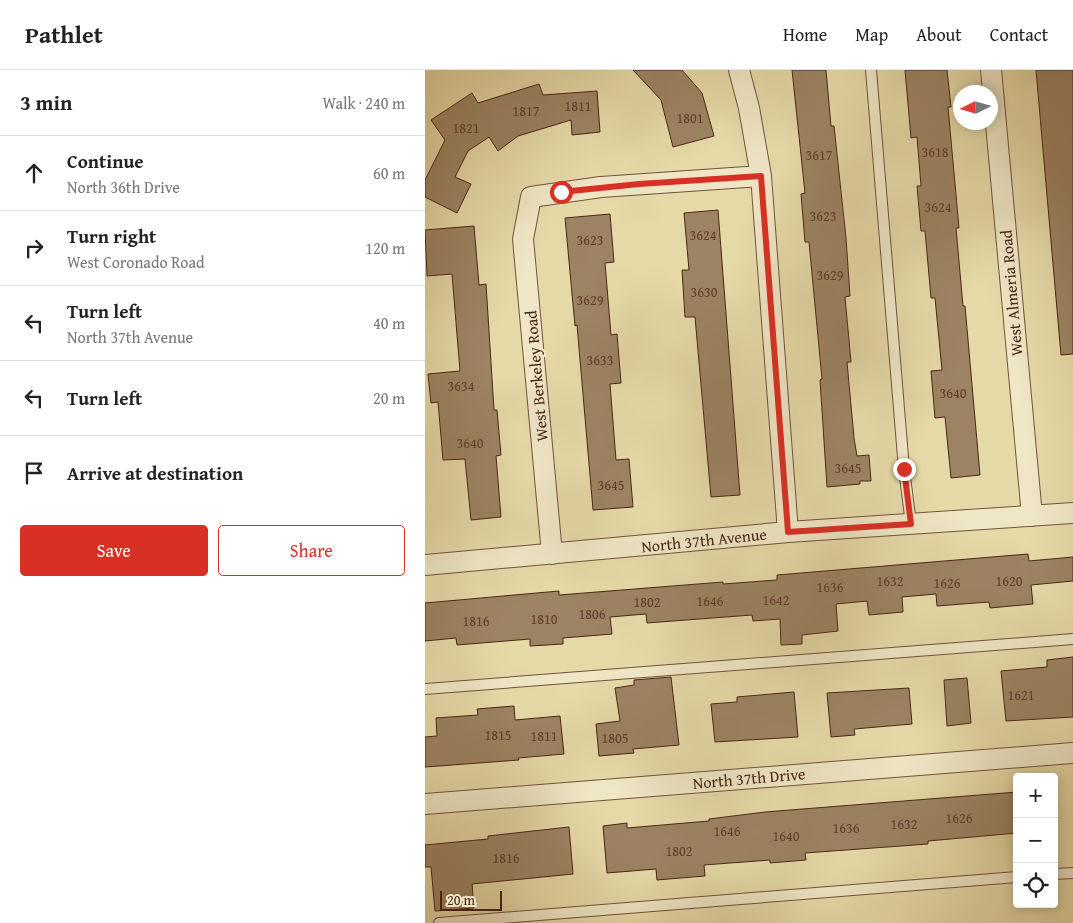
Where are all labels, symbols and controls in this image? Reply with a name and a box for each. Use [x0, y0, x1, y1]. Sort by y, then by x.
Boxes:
text: Pathlet [25, 17, 103, 52]
text: Home [783, 21, 827, 48]
text: Map [855, 21, 888, 48]
text: About [916, 21, 962, 48]
text: Contact [990, 21, 1048, 48]
north arrow [953, 85, 998, 130]
text: 3 min [20, 87, 72, 118]
text: Walk · 240 m [322, 91, 405, 115]
house number: 1811 [565, 96, 591, 116]
house number: 1817 [513, 101, 540, 121]
house number: 1801 [677, 108, 703, 128]
house number: 1821 [453, 118, 479, 138]
house number: 3618 [922, 142, 949, 162]
house number: 3617 [806, 145, 833, 165]
text: Continue [67, 147, 144, 175]
icon: ahead [20, 159, 48, 187]
text: 60 m [373, 161, 405, 185]
text: North 36th Drive [67, 175, 180, 199]
route start [550, 181, 573, 204]
house number: 3624 [925, 197, 952, 217]
house number: 3623 [810, 206, 836, 226]
text: Turn right [67, 222, 156, 250]
house number: 3624 [690, 225, 717, 245]
street label: West Almeria Road [993, 229, 1028, 357]
house number: 3623 [577, 230, 603, 250]
icon: right [20, 234, 48, 262]
text: 120 m [365, 236, 405, 260]
text: West Coronado Road [67, 250, 205, 274]
house number: 3629 [817, 265, 844, 285]
house number: 3630 [691, 282, 718, 302]
house number: 3629 [577, 290, 604, 310]
text: Turn left [67, 297, 142, 325]
icon: left [20, 309, 48, 337]
street label: West Berkeley Road [518, 309, 554, 443]
text: 40 m [373, 311, 405, 335]
text: North 37th Avenue [67, 325, 193, 349]
house number: 3633 [587, 350, 613, 370]
house number: 3634 [448, 376, 475, 396]
house number: 3640 [940, 383, 967, 403]
icon: left [20, 384, 48, 412]
text: Turn left [67, 384, 142, 412]
text: 20 m [373, 386, 405, 410]
house number: 3640 [457, 433, 484, 453]
house number: 3645 [835, 458, 861, 478]
route end [893, 458, 916, 481]
icon: arrive [20, 459, 48, 487]
text: Arrive at destination [67, 459, 243, 487]
house number: 3645 [598, 475, 624, 495]
street label: North 37th Avenue [640, 521, 768, 559]
button: Save [20, 525, 208, 576]
button: Share [218, 525, 405, 576]
house number: 1632 [877, 571, 903, 591]
house number: 1620 [996, 571, 1023, 591]
house number: 1626 [934, 573, 961, 593]
house number: 1636 [817, 577, 844, 597]
house number: 1642 [763, 590, 789, 610]
house number: 1646 [697, 591, 724, 611]
house number: 1802 [634, 592, 660, 612]
house number: 1806 [579, 604, 606, 624]
house number: 1810 [531, 609, 558, 629]
house number: 1816 [463, 611, 490, 631]
house number: 1621 [1008, 685, 1034, 705]
house number: 1815 [485, 725, 511, 745]
house number: 1811 [531, 726, 557, 746]
house number: 1805 [602, 728, 628, 748]
street label: North 37th Drive [692, 761, 806, 795]
map controls [1013, 773, 1058, 908]
button: + [1013, 773, 1058, 818]
house number: 1626 [946, 808, 973, 828]
house number: 1632 [891, 814, 917, 834]
house number: 1636 [833, 818, 860, 838]
button: − [1013, 818, 1058, 863]
house number: 1646 [714, 821, 741, 841]
house number: 1640 [773, 826, 800, 846]
house number: 1802 [666, 841, 692, 861]
house number: 1816 [493, 848, 520, 868]
button: locate [1013, 863, 1058, 908]
scale bar [440, 888, 503, 911]
text: 20 m [447, 890, 475, 910]

